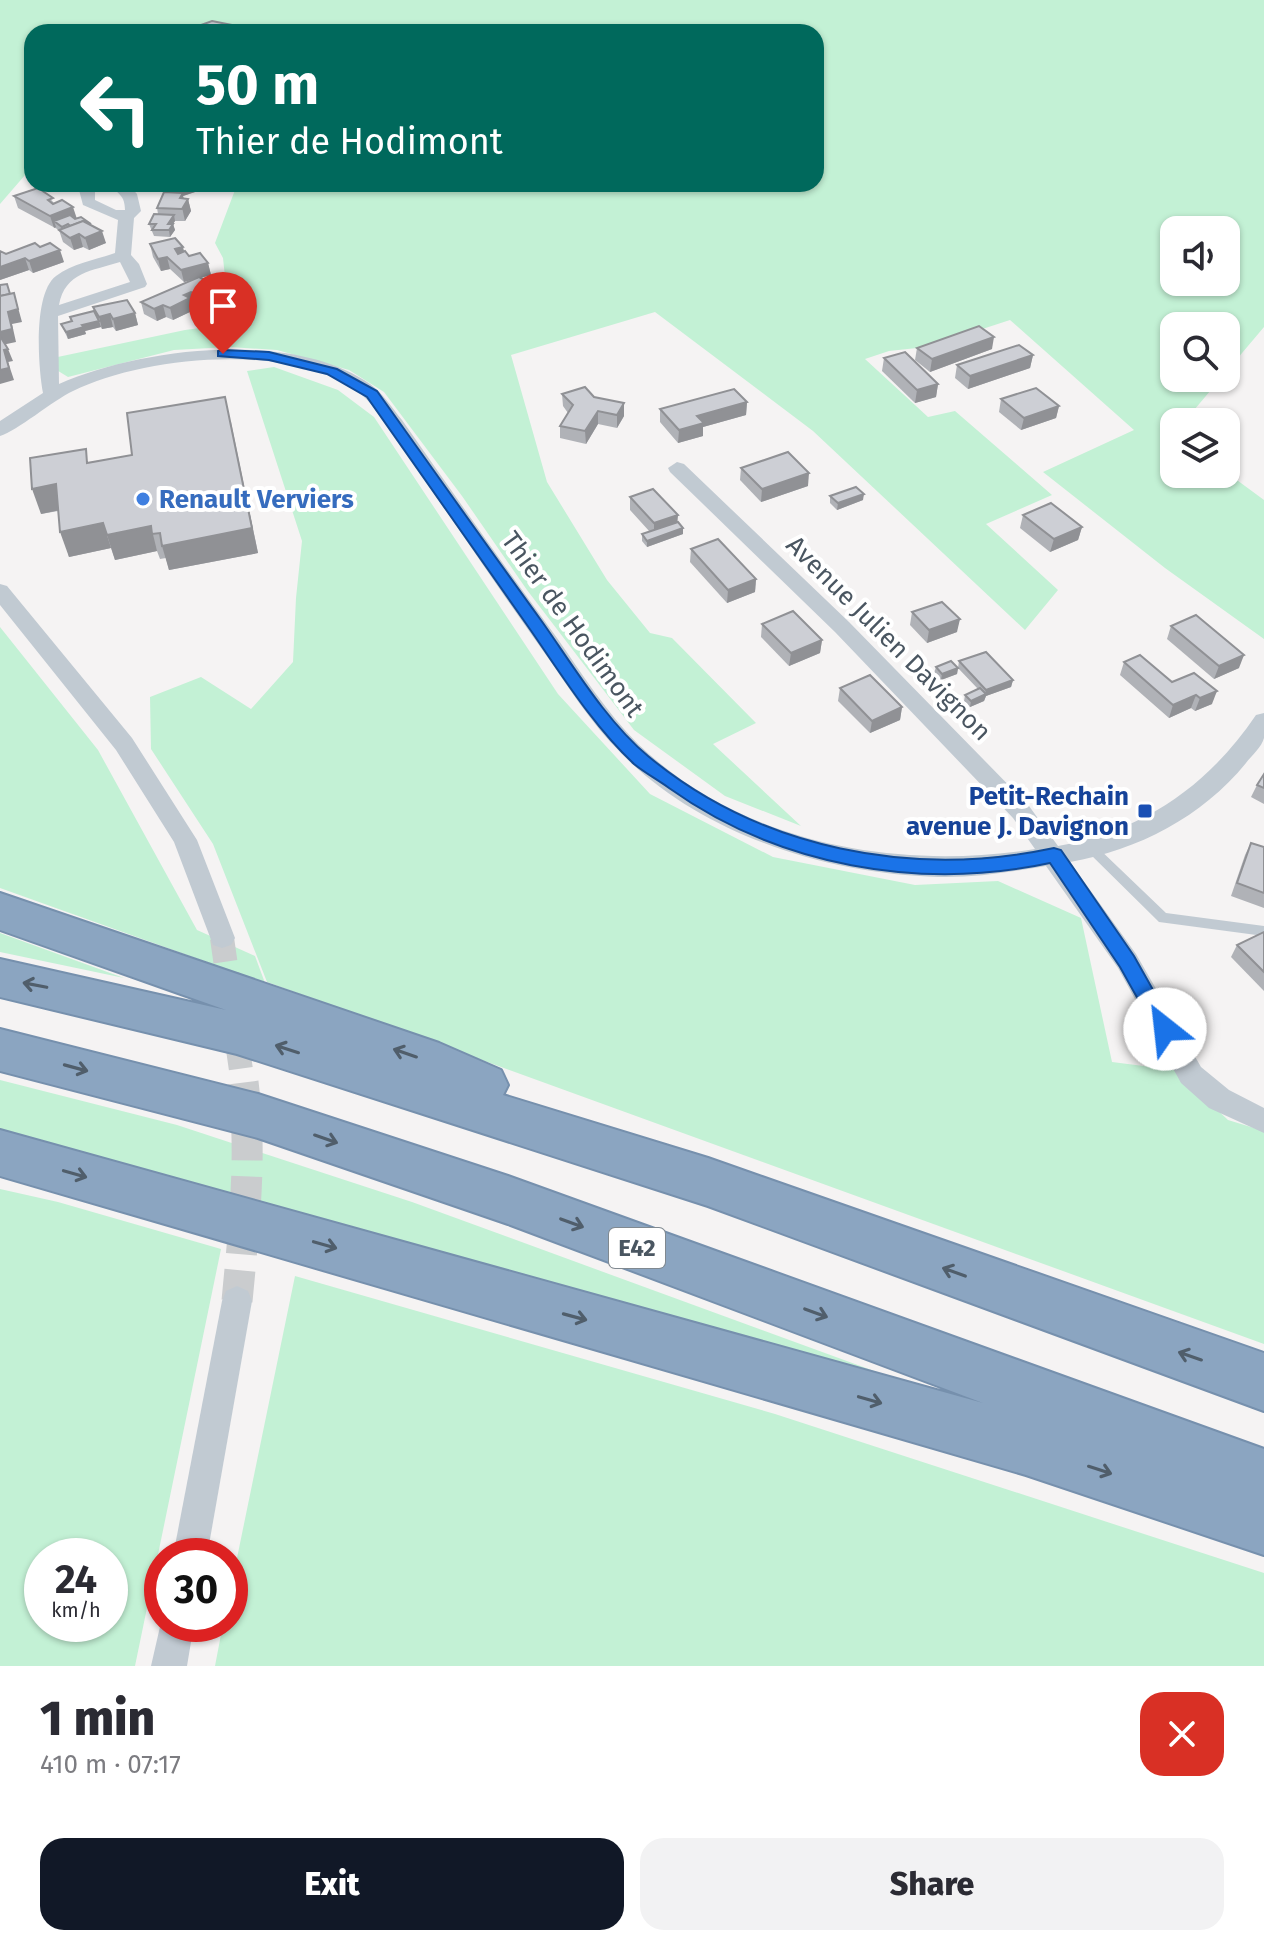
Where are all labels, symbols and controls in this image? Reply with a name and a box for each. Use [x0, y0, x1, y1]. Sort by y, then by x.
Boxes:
text: 50 m [196, 52, 319, 119]
icon: left [64, 56, 168, 160]
text: Thier de Hodimont [196, 120, 503, 164]
map controls [1160, 216, 1240, 488]
button: sound [1160, 216, 1240, 296]
pin [189, 272, 257, 354]
icon: arrive [201, 284, 245, 328]
button: search [1160, 312, 1240, 392]
button: layers [1160, 408, 1240, 488]
place label: Renault Verviers [159, 484, 354, 515]
marker: Renault Verviers [134, 490, 152, 508]
street label: Thier de Hodimont [495, 526, 651, 724]
street label: Avenue Julien Davignon [780, 529, 998, 747]
place label: Petit-Rechain avenue J. Davignon [906, 781, 1129, 842]
marker: Petit-Rechain avenue J. Davignon [1136, 802, 1154, 820]
one-way arrow [23, 977, 48, 992]
position arrow [1123, 987, 1207, 1071]
one-way arrow [275, 1041, 300, 1055]
one-way arrow [393, 1044, 418, 1059]
one-way arrow [62, 1061, 88, 1076]
one-way arrow [313, 1132, 338, 1147]
one-way arrow [62, 1167, 88, 1182]
one-way arrow [559, 1217, 584, 1232]
road number: E42 [609, 1228, 665, 1268]
one-way arrow [312, 1238, 338, 1253]
one-way arrow [942, 1264, 967, 1279]
one-way arrow [803, 1307, 828, 1321]
one-way arrow [562, 1310, 588, 1325]
one-way arrow [1179, 1348, 1203, 1362]
one-way arrow [856, 1393, 882, 1408]
one-way arrow [1088, 1463, 1113, 1478]
speed limit sign: 30 [144, 1538, 248, 1642]
text: 24 [55, 1556, 97, 1604]
text: km/h [51, 1598, 101, 1622]
text: 1 min [40, 1690, 155, 1748]
button: close [1140, 1692, 1224, 1776]
text: 410 m · 07:17 [40, 1749, 181, 1780]
button: Exit [40, 1838, 624, 1930]
button: Share [640, 1838, 1224, 1930]

